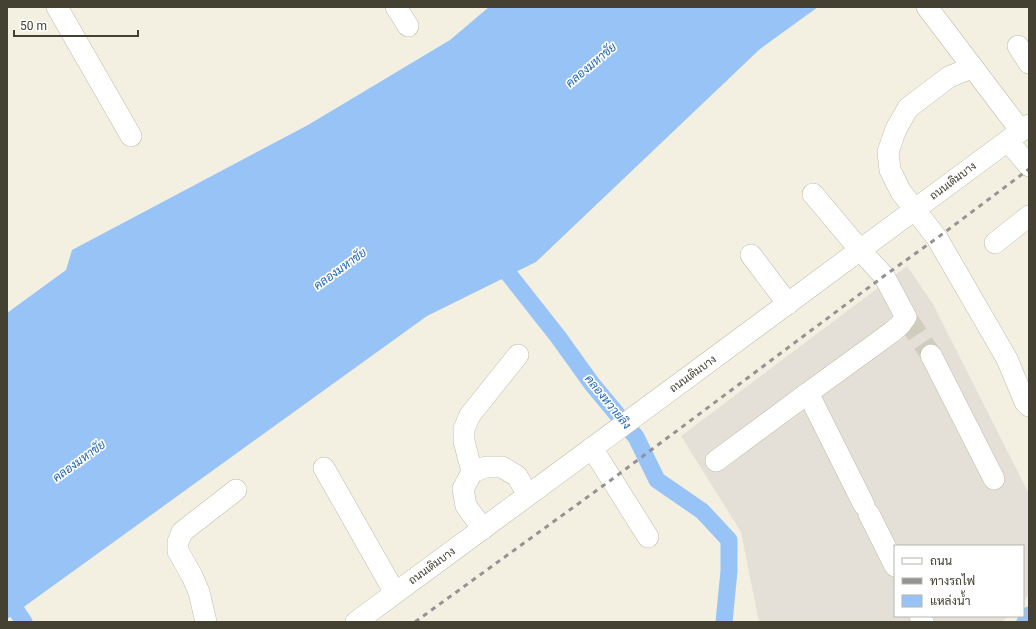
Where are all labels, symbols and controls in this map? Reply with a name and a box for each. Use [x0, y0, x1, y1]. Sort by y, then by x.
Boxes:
scale bar [14, 12, 138, 38]
text: 50 m [20, 19, 47, 33]
water label: คลองมหาชัย [563, 40, 619, 90]
street label: ถนนเดิมบาง [927, 159, 979, 203]
water label: คลองมหาชัย [311, 245, 369, 293]
street label: ถนนเดิมบาง [667, 353, 719, 395]
water label: คลองหวายลิง [582, 372, 634, 432]
water label: คลองมหาชัย [50, 437, 108, 485]
street label: ถนนเดิมบาง [406, 545, 458, 587]
legend [894, 545, 1024, 617]
text: ถนน [930, 554, 953, 568]
text: ทางรถไฟ [930, 573, 975, 588]
text: แหล่งน้ำ [930, 590, 970, 608]

